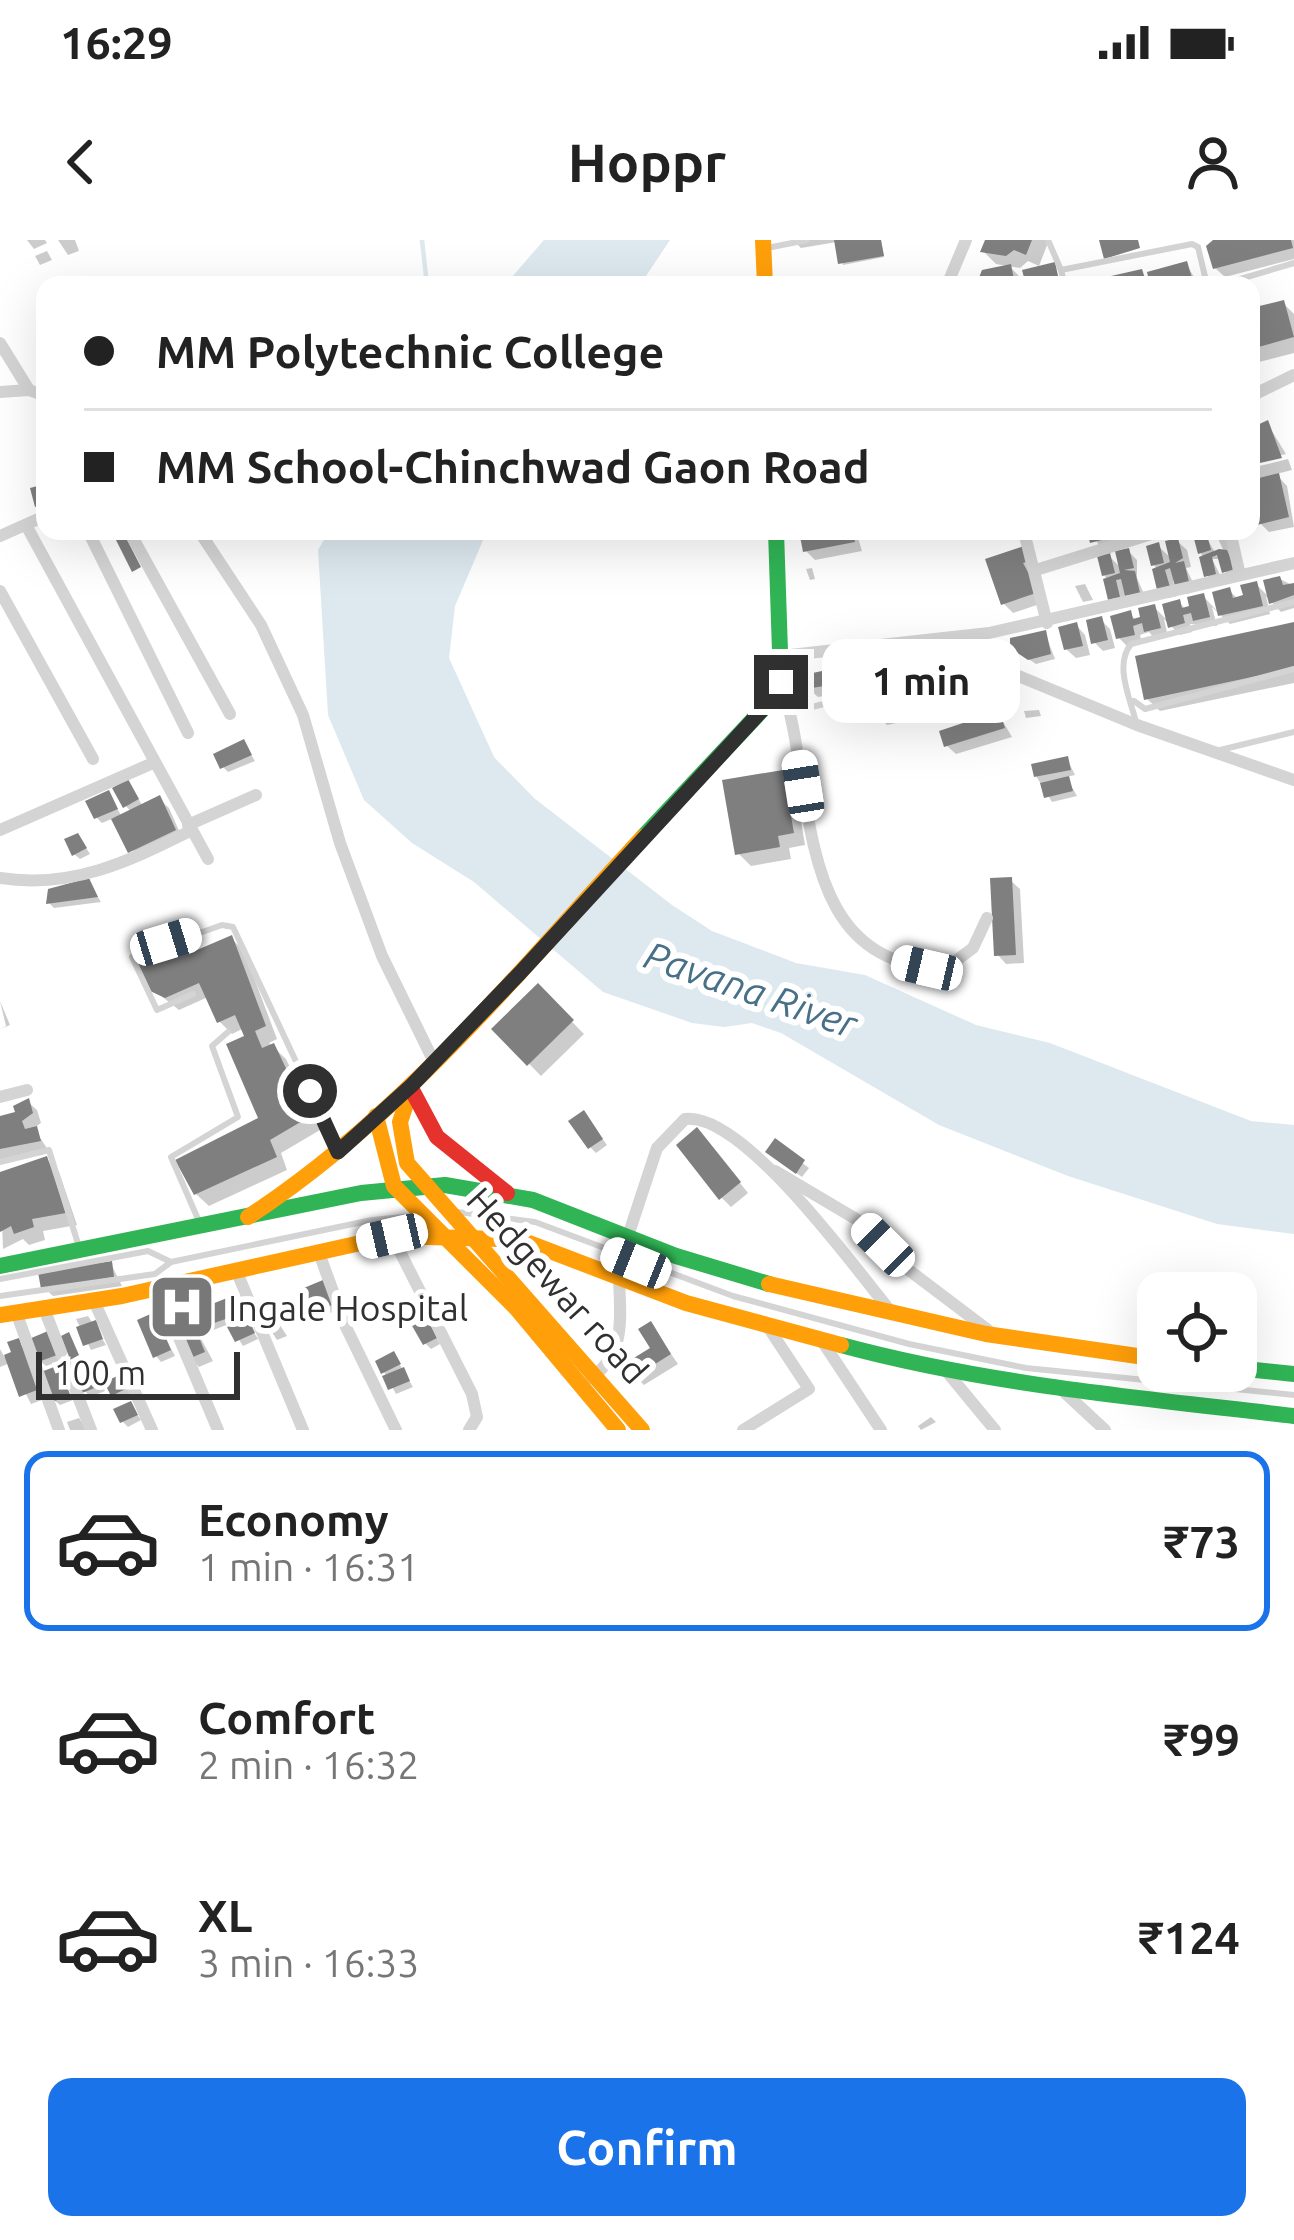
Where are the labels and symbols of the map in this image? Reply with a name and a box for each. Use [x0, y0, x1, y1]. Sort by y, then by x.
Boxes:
callout: 1 min [823, 640, 1021, 724]
route end [754, 655, 808, 709]
car [780, 748, 826, 824]
car [126, 914, 206, 970]
water label: Pavana River [639, 933, 864, 1046]
car [888, 942, 966, 994]
route start [283, 1064, 337, 1118]
street label: Hedgewar road [459, 1179, 657, 1391]
car [845, 1207, 921, 1283]
car [353, 1210, 431, 1262]
car [596, 1233, 676, 1293]
hospital icon: Ingale Hospital [147, 1272, 217, 1342]
place label: Ingale Hospital [228, 1287, 468, 1328]
scale bar [36, 1346, 240, 1399]

